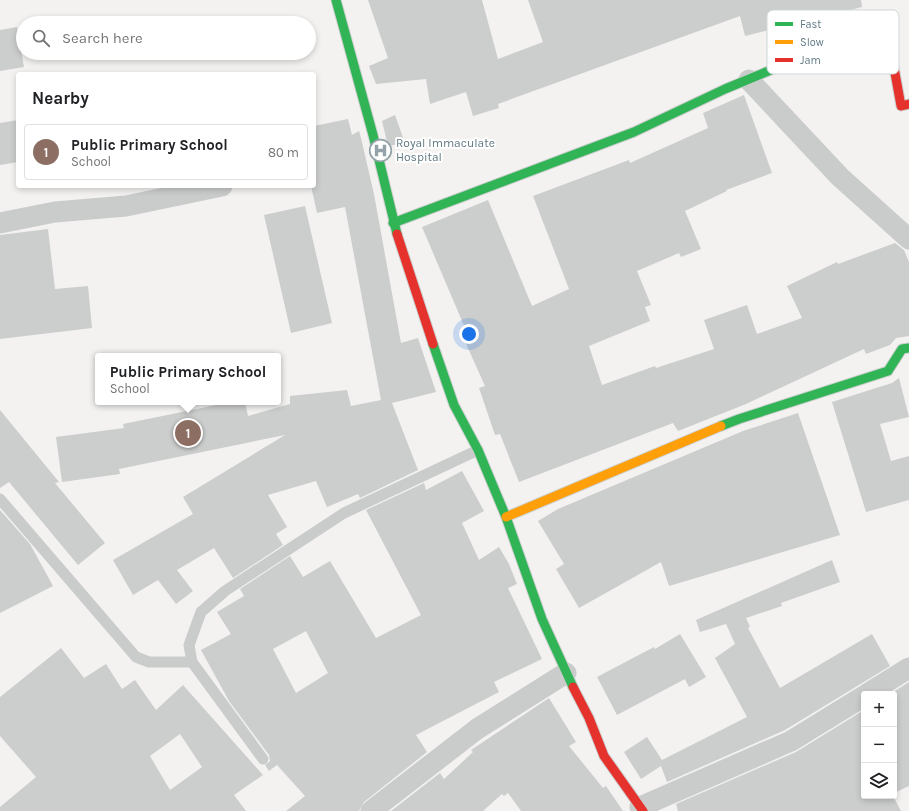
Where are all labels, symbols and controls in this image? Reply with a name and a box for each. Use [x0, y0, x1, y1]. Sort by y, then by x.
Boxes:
legend [767, 10, 899, 74]
search box [16, 16, 316, 60]
text: Fast [800, 18, 821, 31]
icon: search [30, 27, 52, 49]
text: Search here [62, 29, 143, 47]
text: Slow [800, 36, 824, 49]
text: Jam [800, 54, 821, 67]
text: Nearby [32, 88, 89, 108]
text: Public Primary School [71, 136, 228, 154]
place label: Royal Immaculate Hospital [396, 136, 495, 164]
hospital icon: Royal Immaculate Hospital [368, 137, 394, 163]
text: 1 [44, 145, 48, 160]
text: 80 m [268, 145, 299, 160]
text: School [71, 154, 111, 169]
your location [459, 324, 479, 344]
popup [95, 353, 281, 405]
text: Public Primary School [110, 363, 266, 381]
text: School [110, 381, 150, 396]
pin: 1 [175, 418, 201, 448]
map controls [861, 691, 897, 799]
button: + [861, 691, 897, 727]
button: − [861, 727, 897, 763]
button: layers [861, 763, 897, 799]

